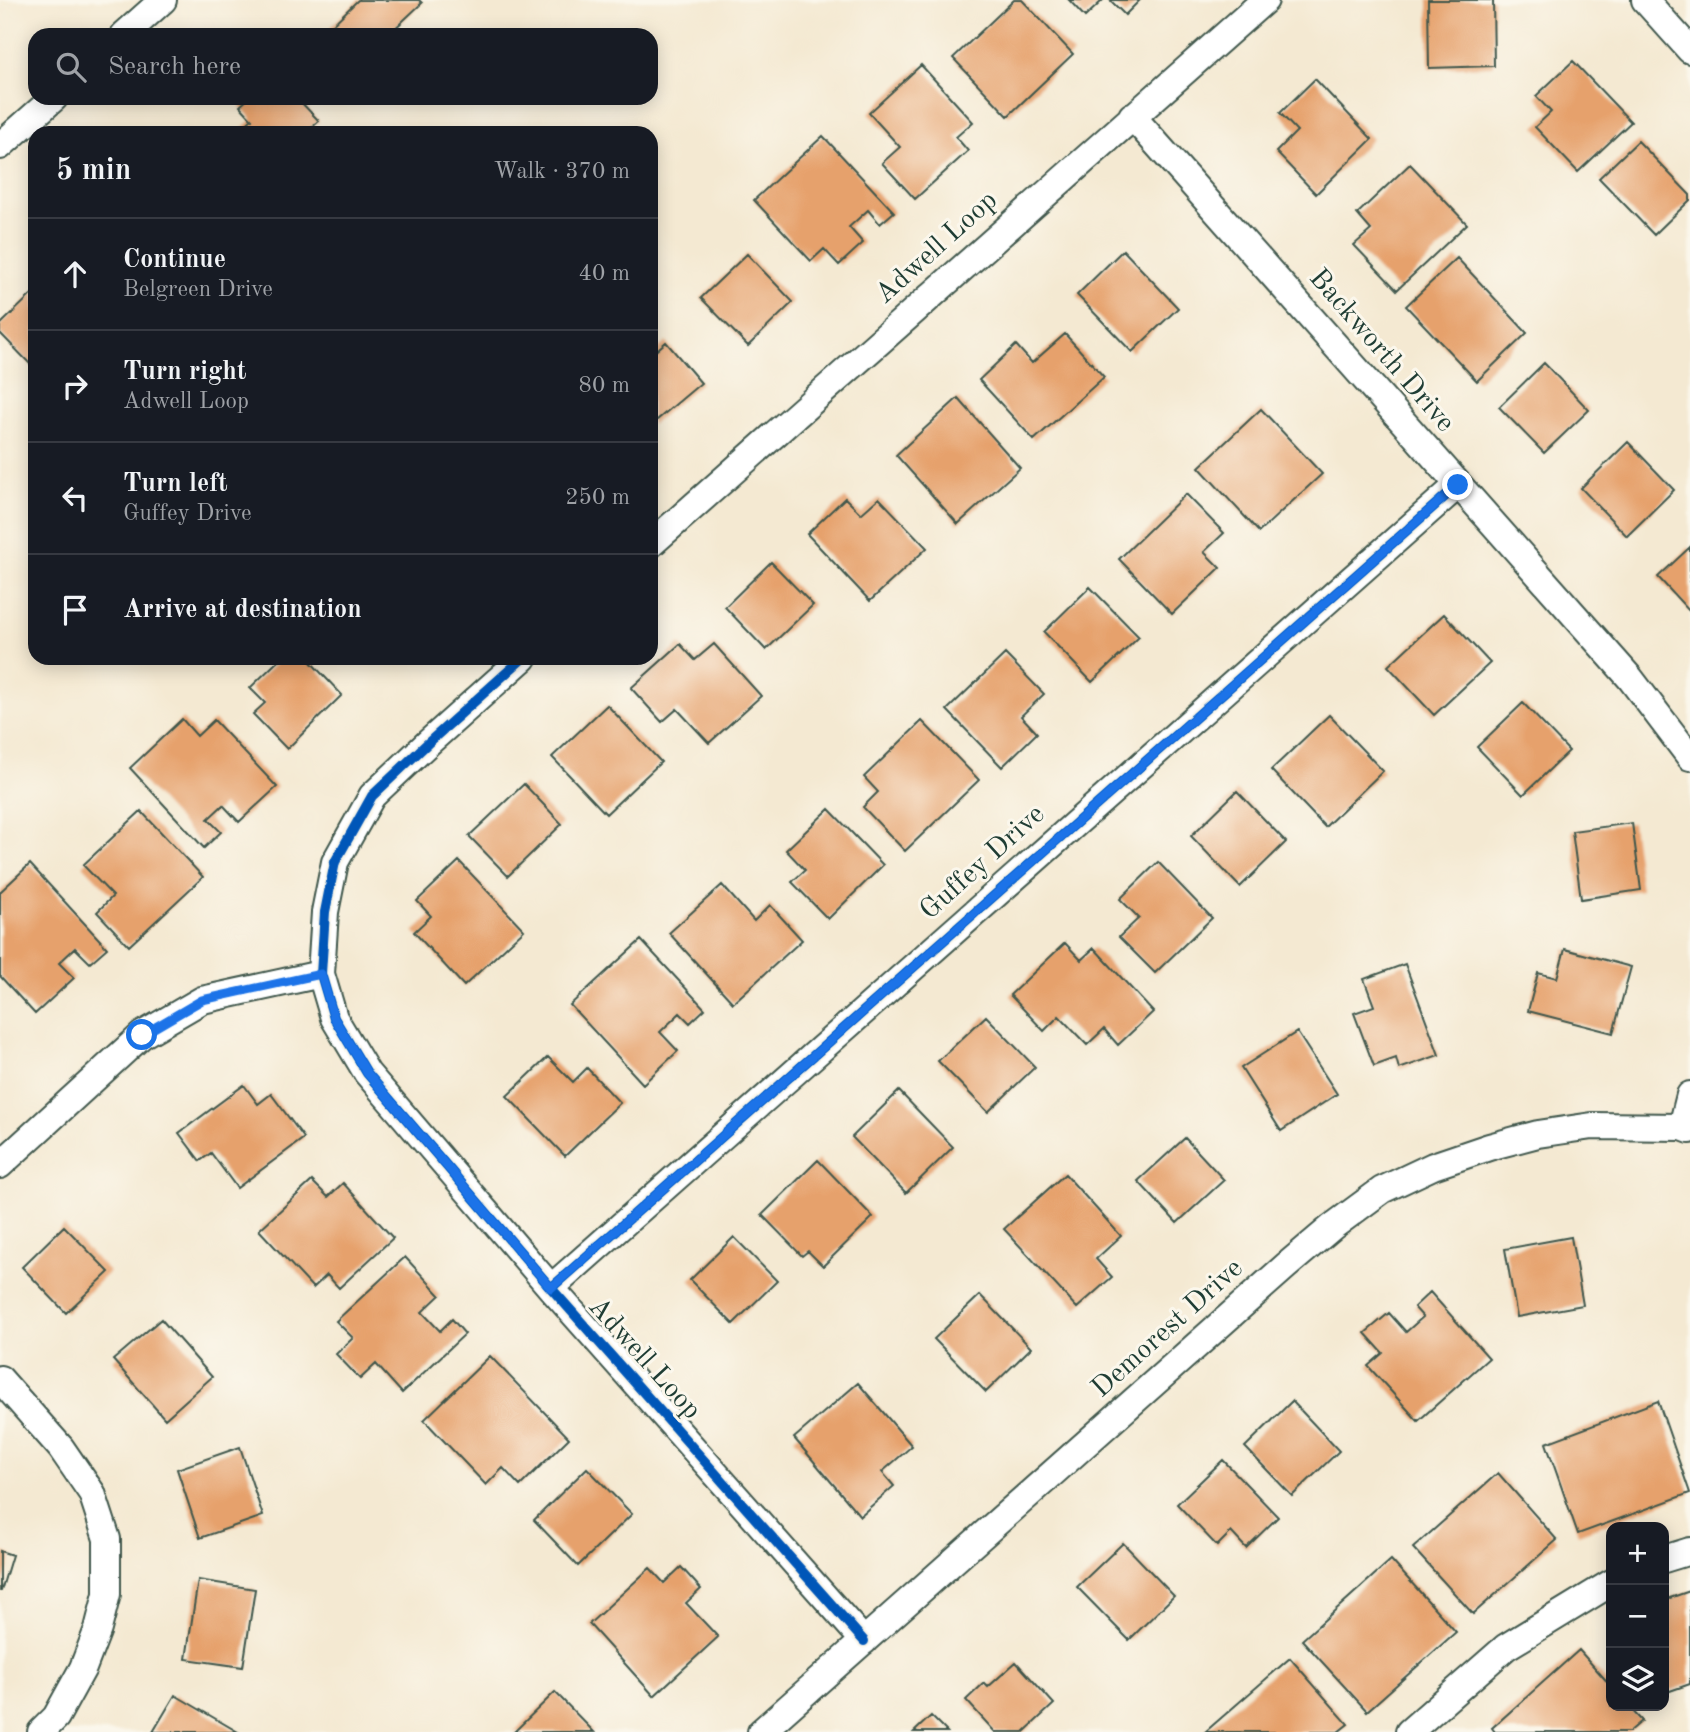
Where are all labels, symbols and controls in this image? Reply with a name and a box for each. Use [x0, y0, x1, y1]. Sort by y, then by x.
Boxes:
search box [28, 28, 658, 105]
icon: search [52, 48, 90, 86]
text: Search here [108, 54, 241, 80]
text: 5 min [56, 156, 131, 186]
text: Walk · 370 m [494, 160, 630, 183]
street label: Adwell Loop [871, 186, 1003, 310]
text: Continue [123, 247, 226, 273]
icon: ahead [56, 255, 94, 293]
text: 40 m [579, 262, 630, 285]
street label: Backworth Drive [1303, 264, 1459, 438]
text: Belgreen Drive [123, 278, 273, 301]
text: Turn right [123, 359, 246, 385]
icon: right [56, 367, 94, 405]
text: 80 m [579, 374, 630, 397]
text: Adwell Loop [123, 390, 249, 413]
route end [1442, 469, 1473, 500]
text: Turn left [123, 471, 228, 497]
icon: left [56, 479, 94, 517]
text: 250 m [565, 486, 630, 509]
text: Guffey Drive [123, 502, 251, 525]
icon: arrive [56, 591, 94, 629]
text: Arrive at destination [123, 597, 362, 623]
street label: Guffey Drive [916, 800, 1050, 926]
route start [126, 1019, 157, 1050]
street label: Demorest Drive [1087, 1254, 1249, 1404]
street label: Adwell Loop [582, 1293, 706, 1425]
map controls [1606, 1522, 1669, 1711]
button: + [1606, 1522, 1669, 1585]
button: − [1606, 1585, 1669, 1648]
button: layers [1606, 1648, 1669, 1711]

